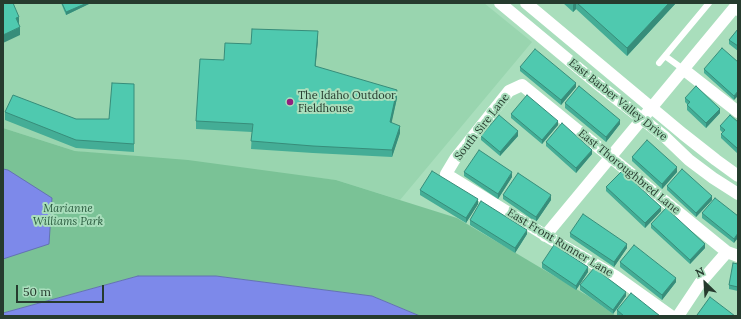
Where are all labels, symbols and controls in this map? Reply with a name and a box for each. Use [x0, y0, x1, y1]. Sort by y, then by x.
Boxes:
street label: East Barber Valley Drive [566, 56, 670, 144]
place label: The Idaho Outdoor Fieldhouse [298, 89, 396, 115]
street label: South Sire Lane [452, 91, 512, 163]
marker: The Idaho Outdoor Fieldhouse [285, 97, 295, 107]
street label: East Thoroughbred Lane [576, 127, 682, 217]
park label: Marianne Williams Park [33, 202, 103, 228]
street label: East Front Runner Lane [505, 206, 615, 280]
north arrow [685, 263, 725, 303]
text: N [693, 264, 707, 280]
scale bar [18, 277, 106, 303]
text: 50 m [23, 284, 51, 299]

